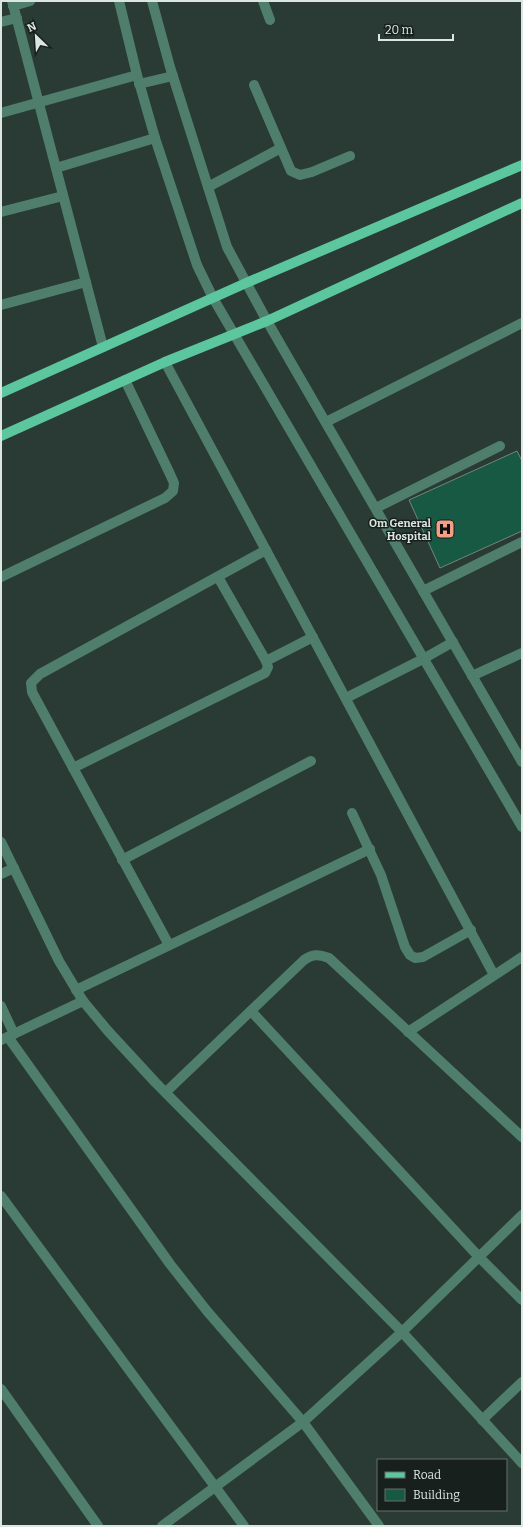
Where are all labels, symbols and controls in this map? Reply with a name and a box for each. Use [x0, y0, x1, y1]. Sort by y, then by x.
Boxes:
north arrow [16, 16, 56, 56]
scale bar [379, 16, 453, 42]
text: N [25, 19, 39, 35]
text: 20 m [385, 23, 414, 37]
place label: Om General Hospital [369, 517, 432, 543]
hospital icon: Om General Hospital [434, 518, 456, 540]
legend [377, 1459, 507, 1511]
text: Road [413, 1468, 441, 1482]
text: Building [413, 1488, 460, 1502]

